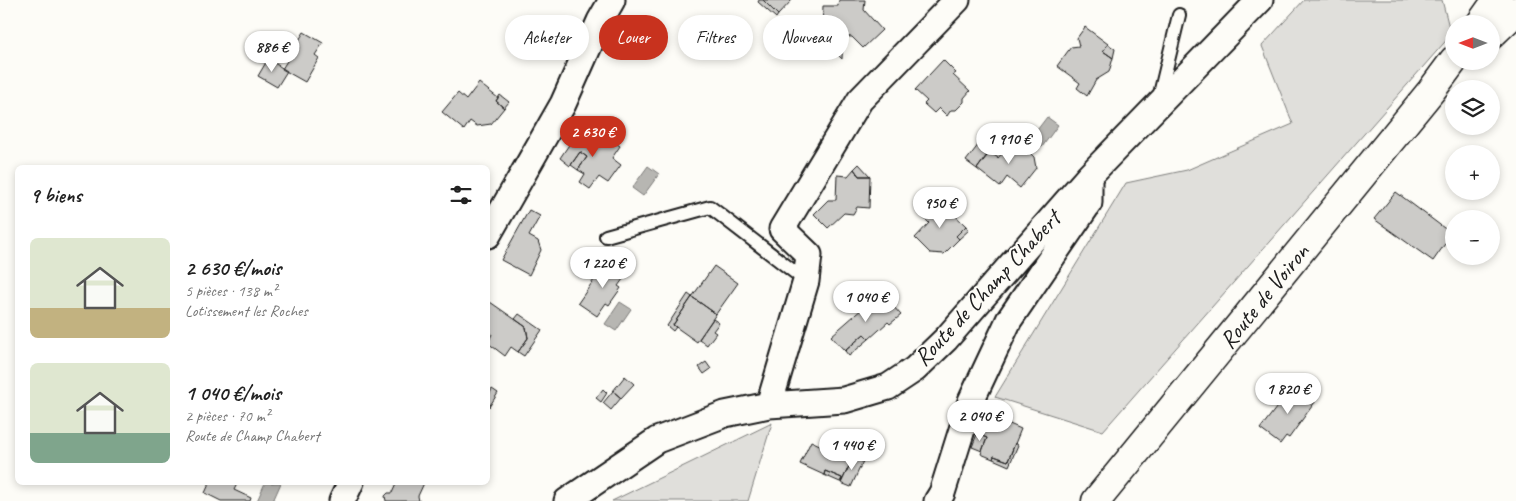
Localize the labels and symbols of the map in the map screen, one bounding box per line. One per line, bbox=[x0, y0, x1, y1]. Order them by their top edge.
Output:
north arrow bbox=[1445, 15, 1500, 70]
pin: 886 € bbox=[237, 30, 307, 73]
pin: 2 630 € bbox=[547, 116, 639, 158]
pin: 1 910 € bbox=[963, 122, 1055, 165]
pin: 950 € bbox=[905, 186, 975, 229]
street label: Route de Champ Chabert bbox=[907, 202, 1069, 372]
street label: Route de Voiron bbox=[1213, 236, 1316, 355]
pin: 1 220 € bbox=[557, 246, 649, 289]
pin: 1 040 € bbox=[820, 280, 912, 323]
pin: 1 820 € bbox=[1242, 372, 1334, 415]
pin: 2 040 € bbox=[934, 400, 1026, 442]
pin: 1 440 € bbox=[806, 428, 898, 471]

